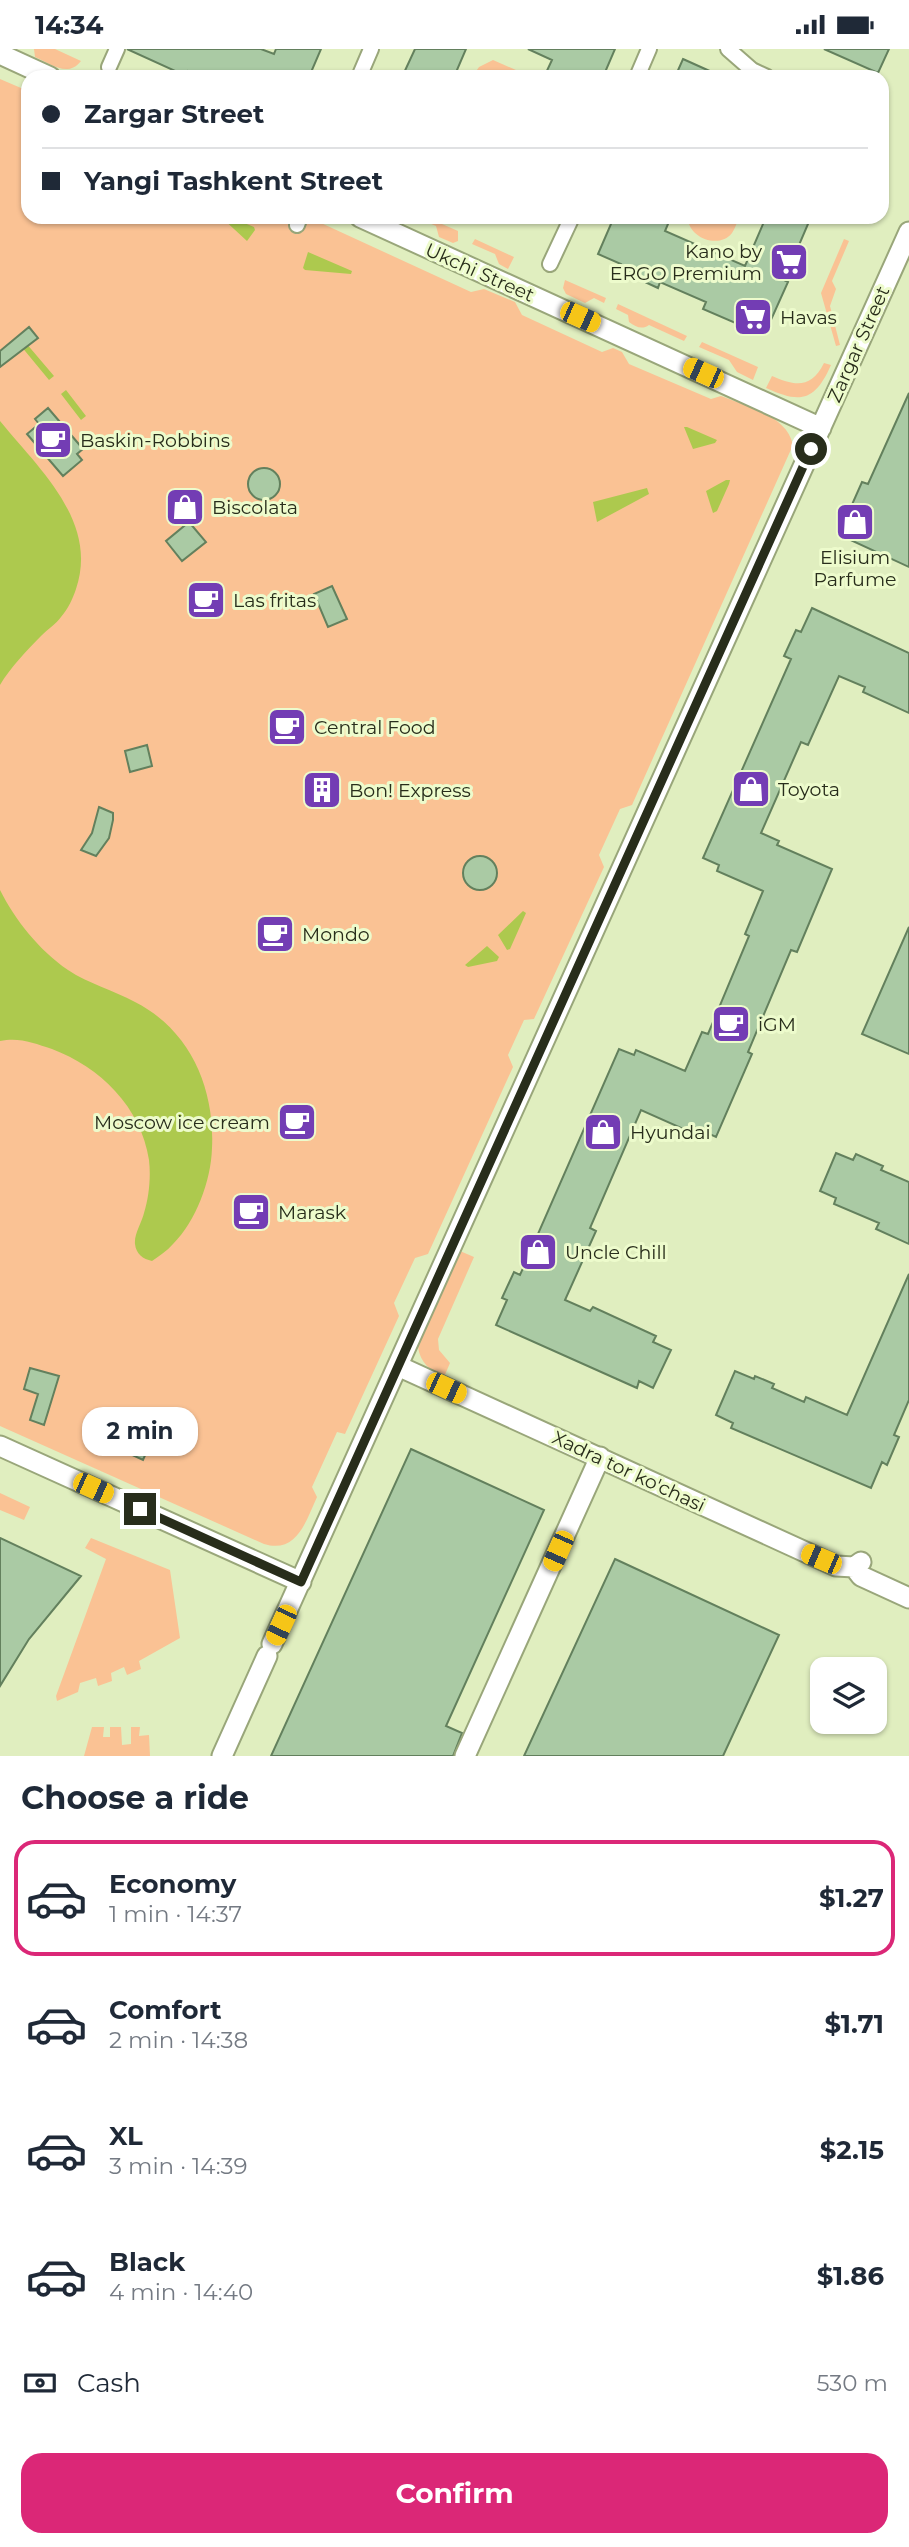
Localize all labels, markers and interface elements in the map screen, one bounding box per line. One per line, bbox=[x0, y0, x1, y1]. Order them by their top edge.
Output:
text: 14:34 bbox=[35, 9, 103, 41]
text: Zargar Street bbox=[84, 98, 264, 130]
text: Yangi Tashkent Street bbox=[84, 165, 383, 197]
street label: Ukchi Street bbox=[422, 238, 538, 307]
place label: Kano by ERGO Premium bbox=[610, 240, 763, 285]
supermarket icon: Kano by ERGO Premium bbox=[768, 241, 810, 283]
street label: Zargar Street bbox=[822, 282, 895, 406]
supermarket icon: Havas bbox=[732, 296, 774, 338]
car bbox=[557, 299, 604, 335]
place label: Havas bbox=[780, 306, 837, 329]
car bbox=[680, 355, 727, 391]
cafe icon: Baskin-Robbins bbox=[32, 419, 74, 461]
place label: Baskin-Robbins bbox=[80, 429, 230, 452]
route start bbox=[795, 433, 827, 465]
shop icon: Biscolata bbox=[164, 486, 206, 528]
place label: Biscolata bbox=[212, 496, 298, 519]
shop icon: Elisium Parfume bbox=[834, 501, 876, 543]
place label: Elisium Parfume bbox=[813, 546, 897, 591]
cafe icon: Las fritas bbox=[185, 579, 227, 621]
place label: Las fritas bbox=[233, 589, 316, 612]
cafe icon: Central Food bbox=[266, 706, 308, 748]
place label: Central Food bbox=[314, 716, 436, 739]
shop icon: Toyota bbox=[730, 768, 772, 810]
building icon: Bon! Express bbox=[301, 769, 343, 811]
place label: Toyota bbox=[778, 778, 840, 801]
place label: Bon! Express bbox=[349, 779, 471, 802]
cafe icon: Mondo bbox=[254, 913, 296, 955]
place label: Mondo bbox=[302, 923, 370, 946]
cafe icon: iGM bbox=[710, 1003, 752, 1045]
place label: iGM bbox=[758, 1013, 796, 1036]
cafe icon: Moscow ice cream bbox=[276, 1101, 318, 1143]
place label: Moscow ice cream bbox=[94, 1111, 270, 1134]
shop icon: Hyundai bbox=[582, 1111, 624, 1153]
place label: Hyundai bbox=[630, 1121, 711, 1144]
cafe icon: Marask bbox=[230, 1191, 272, 1233]
place label: Marask bbox=[278, 1201, 347, 1224]
shop icon: Uncle Chill bbox=[517, 1231, 559, 1273]
place label: Uncle Chill bbox=[565, 1241, 667, 1264]
car bbox=[423, 1370, 470, 1406]
callout: 2 min bbox=[82, 1407, 198, 1457]
text: 2 min bbox=[106, 1417, 174, 1445]
street label: Xadra tor ko'chasi bbox=[549, 1426, 709, 1517]
car bbox=[70, 1470, 117, 1506]
route end bbox=[124, 1493, 156, 1525]
car bbox=[540, 1528, 577, 1574]
car bbox=[798, 1541, 845, 1577]
car bbox=[263, 1602, 300, 1648]
map controls bbox=[810, 1657, 887, 1734]
button: layers bbox=[810, 1657, 887, 1734]
text: Choose a ride bbox=[21, 1778, 249, 1817]
icon: car bbox=[25, 1867, 88, 1930]
text: Economy bbox=[109, 1868, 236, 1900]
text: $1.27 bbox=[819, 1882, 884, 1914]
text: 1 min · 14:37 bbox=[109, 1900, 242, 1928]
icon: car bbox=[25, 1993, 88, 2056]
text: Comfort bbox=[109, 1994, 221, 2026]
text: $1.71 bbox=[825, 2008, 884, 2040]
text: 2 min · 14:38 bbox=[109, 2026, 248, 2054]
icon: car bbox=[25, 2119, 88, 2182]
text: XL bbox=[109, 2120, 143, 2152]
text: $2.15 bbox=[820, 2134, 884, 2166]
text: 3 min · 14:39 bbox=[109, 2152, 248, 2180]
icon: car bbox=[25, 2245, 88, 2308]
text: Black bbox=[109, 2246, 185, 2278]
text: $1.86 bbox=[817, 2260, 884, 2292]
text: 4 min · 14:40 bbox=[109, 2278, 253, 2306]
icon: cash bbox=[21, 2364, 59, 2402]
text: Cash bbox=[77, 2367, 141, 2399]
text: 530 m bbox=[816, 2369, 888, 2397]
button: Confirm bbox=[21, 2453, 888, 2533]

